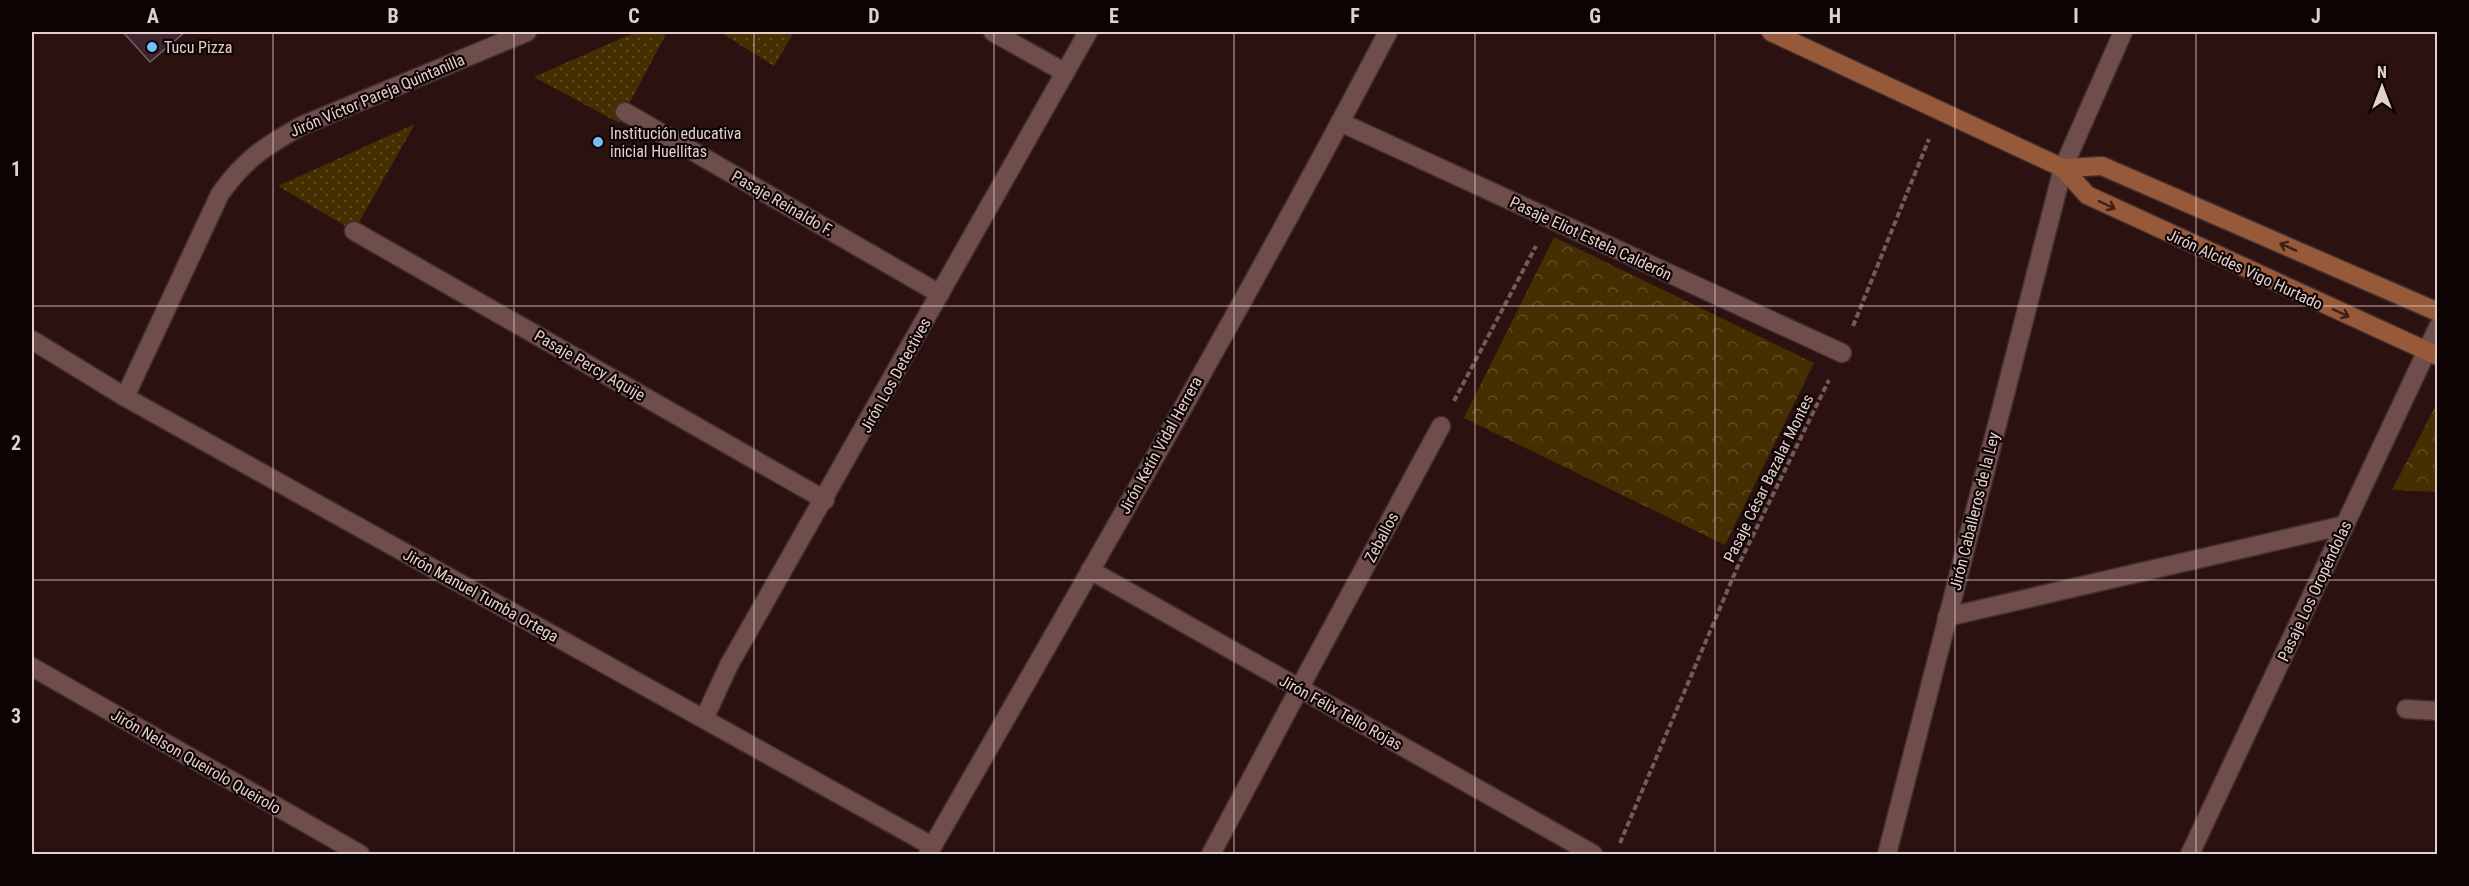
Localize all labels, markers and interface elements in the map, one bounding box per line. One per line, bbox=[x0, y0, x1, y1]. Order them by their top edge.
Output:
text: A bbox=[147, 4, 159, 28]
text: B bbox=[387, 4, 399, 28]
text: C bbox=[628, 4, 640, 28]
text: D bbox=[868, 4, 880, 28]
text: E bbox=[1109, 4, 1119, 28]
text: F bbox=[1350, 4, 1360, 28]
text: G bbox=[1589, 4, 1601, 28]
text: H bbox=[1829, 4, 1841, 28]
text: I bbox=[2073, 4, 2079, 28]
text: J bbox=[2311, 4, 2321, 28]
place label: Tucu Pizza bbox=[164, 38, 232, 57]
marker: Tucu Pizza bbox=[145, 40, 159, 54]
street label: Jirón Víctor Pareja Quintanilla bbox=[287, 50, 467, 141]
north arrow bbox=[2352, 57, 2412, 117]
text: N bbox=[2377, 63, 2387, 82]
place label: Institución educativa inicial Huellitas bbox=[610, 124, 741, 161]
marker: Institución educativa inicial Huellitas bbox=[591, 135, 605, 149]
text: 1 bbox=[11, 157, 21, 181]
street label: Pasaje Reinaldo F. bbox=[728, 167, 837, 240]
street label: Pasaje Eliot Estela Calderón bbox=[1507, 192, 1675, 284]
one-way arrow bbox=[2097, 199, 2115, 211]
street label: Jirón Alcides Vigo Hurtado bbox=[2164, 225, 2326, 314]
one-way arrow bbox=[2279, 241, 2297, 252]
one-way arrow bbox=[2331, 307, 2349, 319]
street label: Jirón Los Detectives bbox=[856, 314, 935, 436]
street label: Pasaje Percy Aquije bbox=[531, 326, 648, 405]
street label: Jirón Ketín Vidal Herrera bbox=[1115, 373, 1206, 517]
street label: Pasaje César Bazalar Montes bbox=[1719, 391, 1817, 565]
street label: Jirón Caballeros de la Ley bbox=[1946, 430, 2003, 592]
text: 2 bbox=[11, 431, 21, 455]
street label: Zeballos bbox=[1360, 509, 1402, 566]
street label: Pasaje Los Oropéndolas bbox=[2274, 518, 2355, 665]
street label: Jirón Manuel Tumba Ortega bbox=[400, 545, 562, 646]
street label: Jirón Félix Tello Rojas bbox=[1276, 671, 1406, 754]
text: 3 bbox=[11, 704, 21, 728]
street label: Jirón Nelson Queirolo Queirolo bbox=[107, 705, 284, 818]

